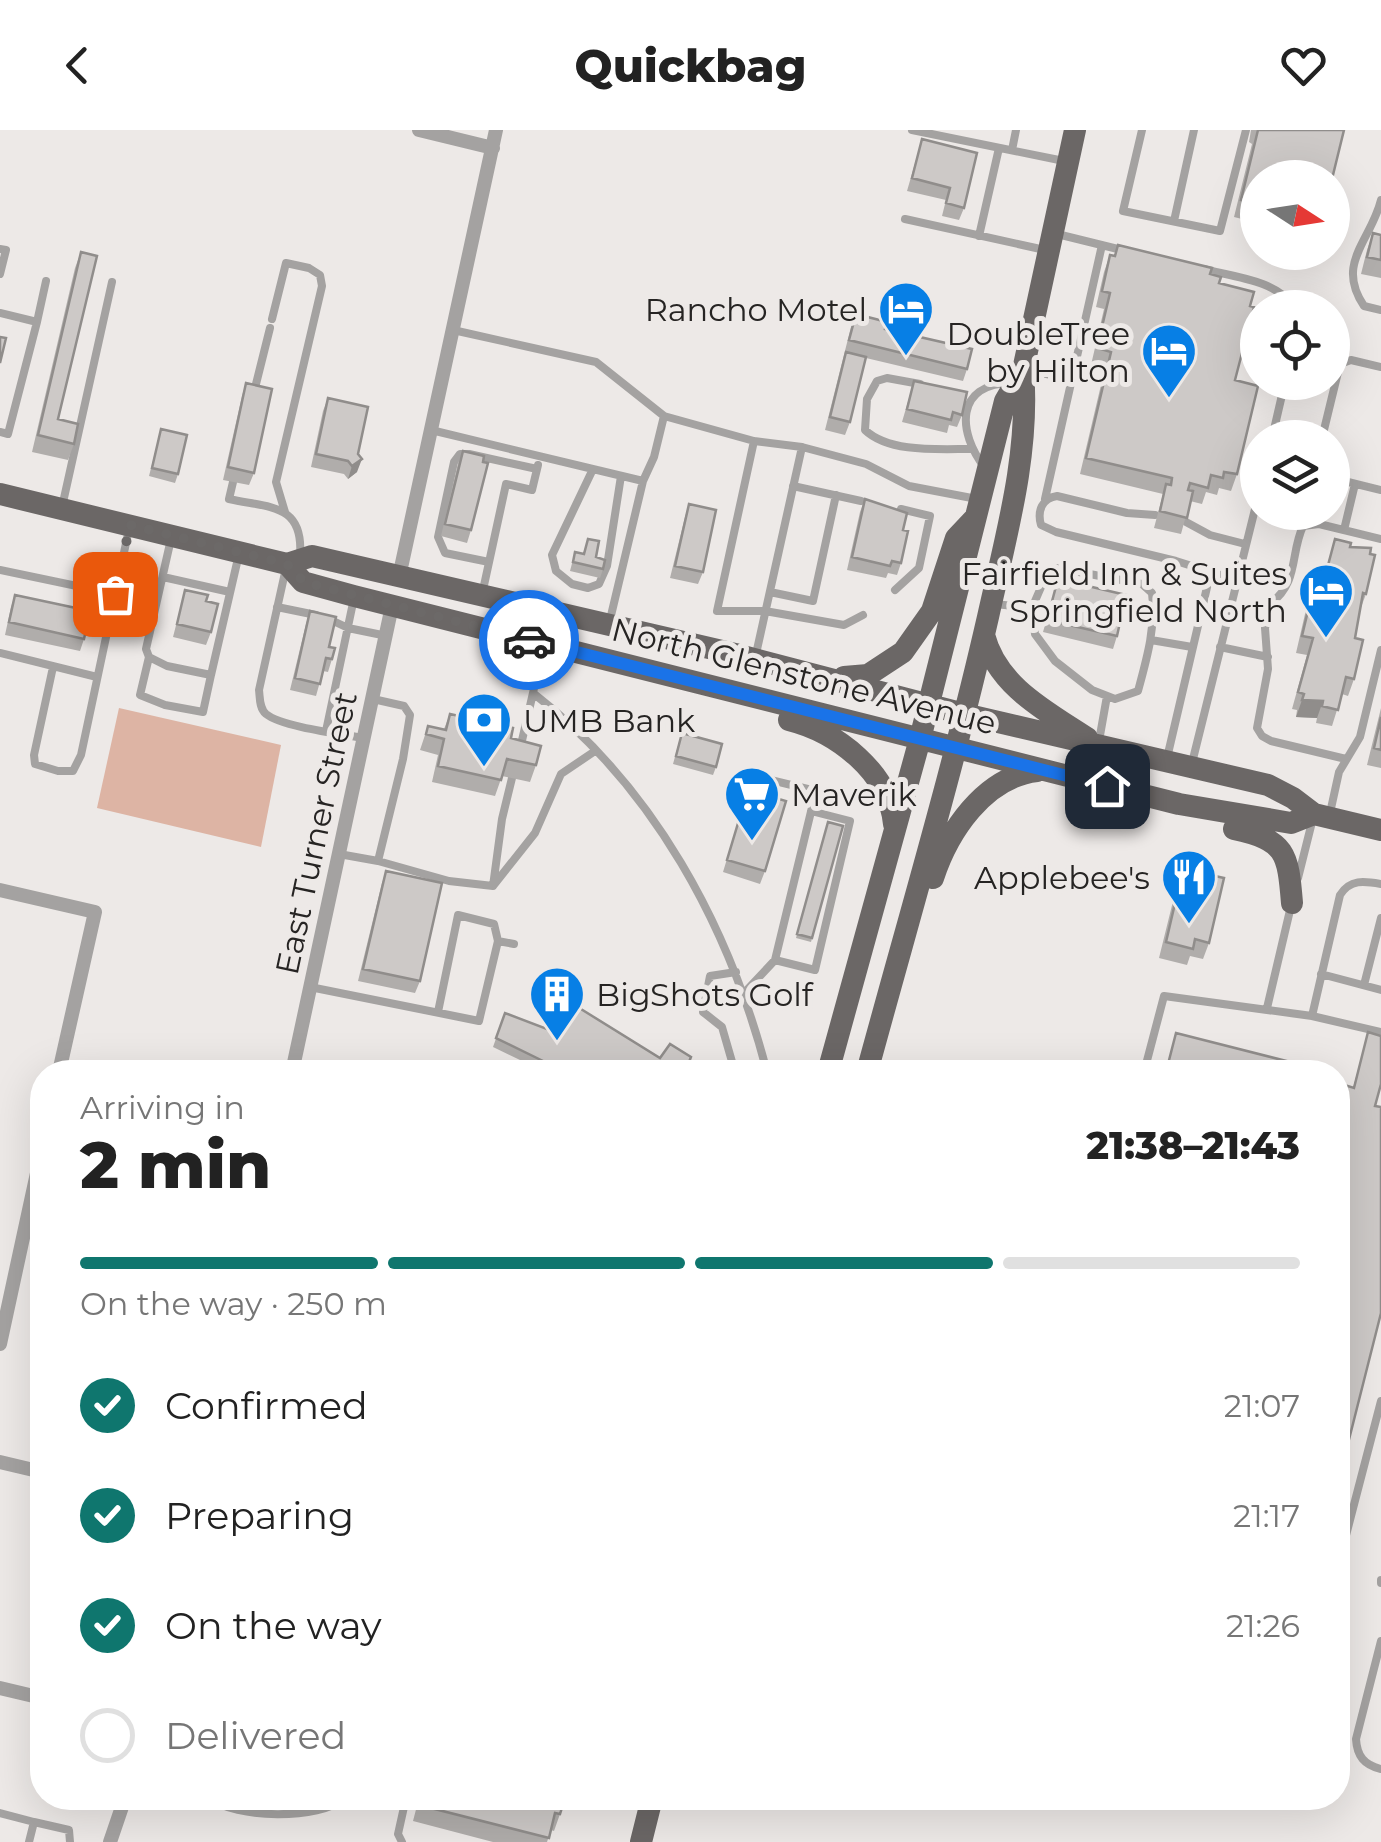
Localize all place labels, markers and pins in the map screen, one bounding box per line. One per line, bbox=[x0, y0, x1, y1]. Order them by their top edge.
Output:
hotel icon: Rancho Motel bbox=[876, 279, 936, 358]
place label: Rancho Motel bbox=[645, 290, 867, 329]
place label: DoubleTree by Hilton bbox=[946, 314, 1130, 390]
hotel icon: DoubleTree by Hilton bbox=[1139, 321, 1199, 400]
pin bbox=[73, 552, 158, 637]
place label: Fairfield Inn & Suites Springfield North bbox=[961, 554, 1287, 630]
hotel icon: Fairfield Inn & Suites Springfield North bbox=[1296, 561, 1356, 640]
bank icon: UMB Bank bbox=[454, 690, 514, 769]
place label: UMB Bank bbox=[523, 701, 695, 740]
pin bbox=[1065, 744, 1150, 829]
supermarket icon: Maverik bbox=[722, 764, 782, 843]
place label: Maverik bbox=[791, 775, 917, 814]
restaurant icon: Applebee's bbox=[1159, 847, 1219, 926]
place label: Applebee's bbox=[974, 858, 1150, 897]
building icon: BigShots Golf bbox=[527, 964, 587, 1043]
place label: BigShots Golf bbox=[596, 975, 814, 1014]

